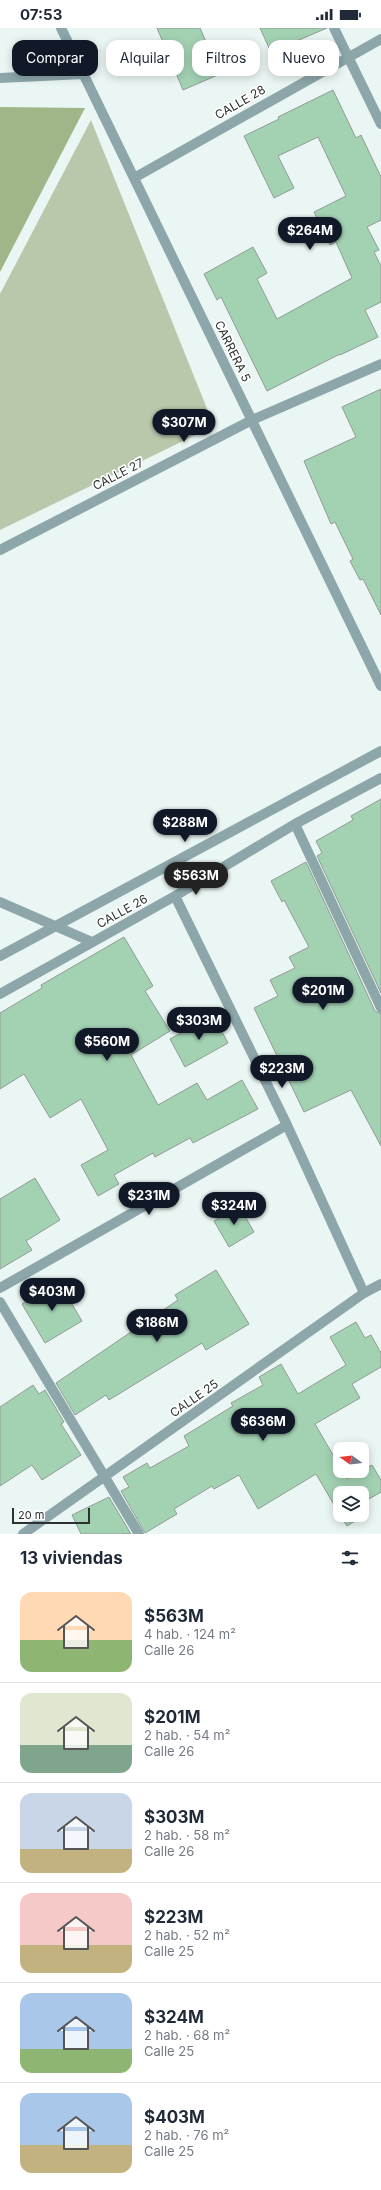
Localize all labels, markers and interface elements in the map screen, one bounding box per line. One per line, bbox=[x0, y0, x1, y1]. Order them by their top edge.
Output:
text: 07:53 bbox=[20, 5, 62, 24]
chip: Comprar bbox=[12, 40, 98, 76]
chip: Alquilar bbox=[106, 40, 184, 76]
chip: Filtros bbox=[192, 40, 260, 76]
chip: Nuevo bbox=[268, 40, 339, 76]
street label: CALLE 28 bbox=[212, 82, 268, 122]
pin: $264M bbox=[282, 217, 338, 251]
text: $264M bbox=[287, 222, 333, 238]
street label: CARRERA 5 bbox=[212, 318, 254, 384]
pin: $307M bbox=[156, 409, 212, 443]
text: $307M bbox=[161, 414, 207, 430]
street label: CALLE 27 bbox=[90, 455, 146, 493]
pin: $288M bbox=[157, 809, 213, 843]
text: $288M bbox=[162, 814, 208, 830]
pin: $563M bbox=[168, 862, 224, 896]
text: $563M bbox=[173, 867, 219, 883]
street label: CALLE 26 bbox=[94, 891, 150, 931]
pin: $201M bbox=[295, 977, 351, 1011]
text: $201M bbox=[301, 982, 345, 998]
pin: $303M bbox=[171, 1007, 227, 1041]
text: $303M bbox=[176, 1012, 222, 1028]
pin: $560M bbox=[79, 1028, 135, 1062]
text: $560M bbox=[84, 1033, 130, 1049]
pin: $223M bbox=[254, 1055, 310, 1089]
text: $223M bbox=[259, 1060, 305, 1076]
pin: $231M bbox=[121, 1182, 177, 1216]
text: $231M bbox=[128, 1187, 170, 1203]
pin: $324M bbox=[206, 1192, 262, 1226]
text: $324M bbox=[211, 1197, 257, 1213]
pin: $403M bbox=[24, 1278, 80, 1312]
text: $403M bbox=[29, 1283, 75, 1299]
pin: $186M bbox=[129, 1309, 185, 1343]
text: $186M bbox=[135, 1314, 179, 1330]
street label: CALLE 25 bbox=[167, 1376, 221, 1420]
pin: $636M bbox=[235, 1408, 291, 1442]
text: $636M bbox=[240, 1413, 286, 1429]
north arrow bbox=[333, 1442, 369, 1478]
map controls bbox=[333, 1442, 369, 1522]
button: layers bbox=[333, 1486, 369, 1522]
scale bar bbox=[12, 1506, 90, 1525]
text: 20 m bbox=[18, 1508, 44, 1522]
icon: filters bbox=[339, 1547, 361, 1569]
text: 13 viviendas bbox=[20, 1548, 123, 1568]
text: $563M bbox=[144, 1606, 204, 1626]
icon: home bbox=[52, 1608, 100, 1656]
text: 4 hab. · 124 m² bbox=[144, 1626, 236, 1642]
text: Calle 26 bbox=[144, 1642, 194, 1658]
text: $201M bbox=[144, 1707, 200, 1727]
icon: home bbox=[52, 1709, 100, 1757]
text: 2 hab. · 54 m² bbox=[144, 1727, 230, 1743]
text: Calle 26 bbox=[144, 1743, 194, 1759]
text: $303M bbox=[144, 1807, 204, 1827]
icon: home bbox=[52, 1809, 100, 1857]
text: 2 hab. · 58 m² bbox=[144, 1827, 230, 1843]
text: Calle 26 bbox=[144, 1843, 194, 1859]
text: $223M bbox=[144, 1907, 203, 1927]
icon: home bbox=[52, 1909, 100, 1957]
text: 2 hab. · 52 m² bbox=[144, 1927, 230, 1943]
text: Calle 25 bbox=[144, 1943, 194, 1959]
text: $324M bbox=[144, 2007, 204, 2027]
icon: home bbox=[52, 2009, 100, 2057]
text: 2 hab. · 68 m² bbox=[144, 2027, 230, 2043]
text: Calle 25 bbox=[144, 2043, 194, 2059]
text: $403M bbox=[144, 2107, 205, 2127]
icon: home bbox=[52, 2109, 100, 2157]
text: 2 hab. · 76 m² bbox=[144, 2127, 229, 2143]
text: Calle 25 bbox=[144, 2143, 194, 2159]

